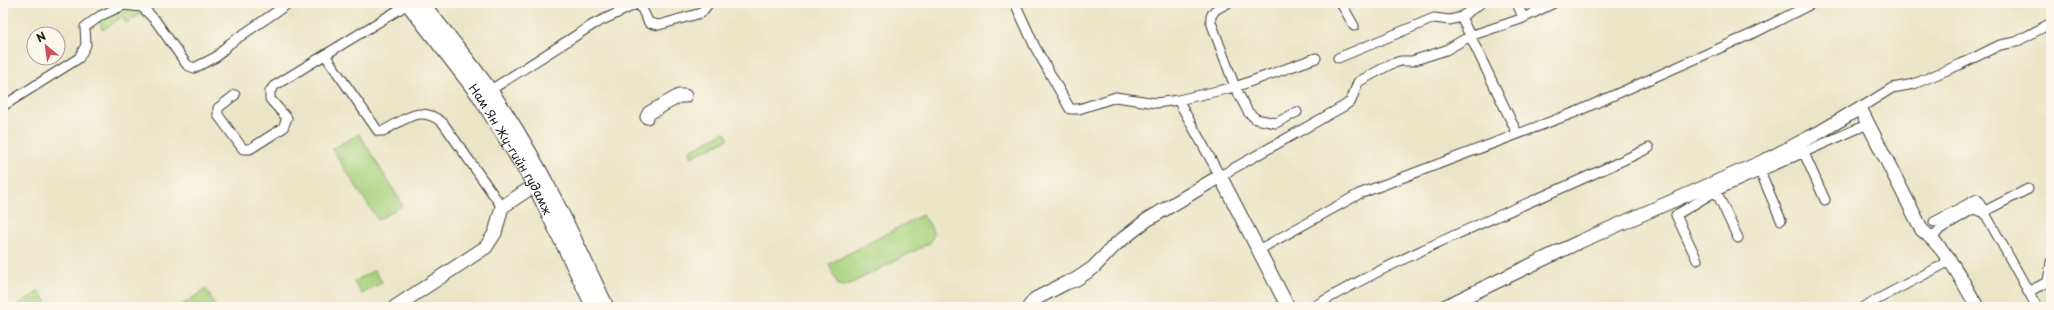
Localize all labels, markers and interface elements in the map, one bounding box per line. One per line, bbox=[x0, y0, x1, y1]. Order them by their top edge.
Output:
north arrow bbox=[26, 26, 66, 66]
text: N bbox=[33, 27, 49, 46]
street label: Нам Ян Жү-гийн гудамж bbox=[465, 80, 557, 218]

